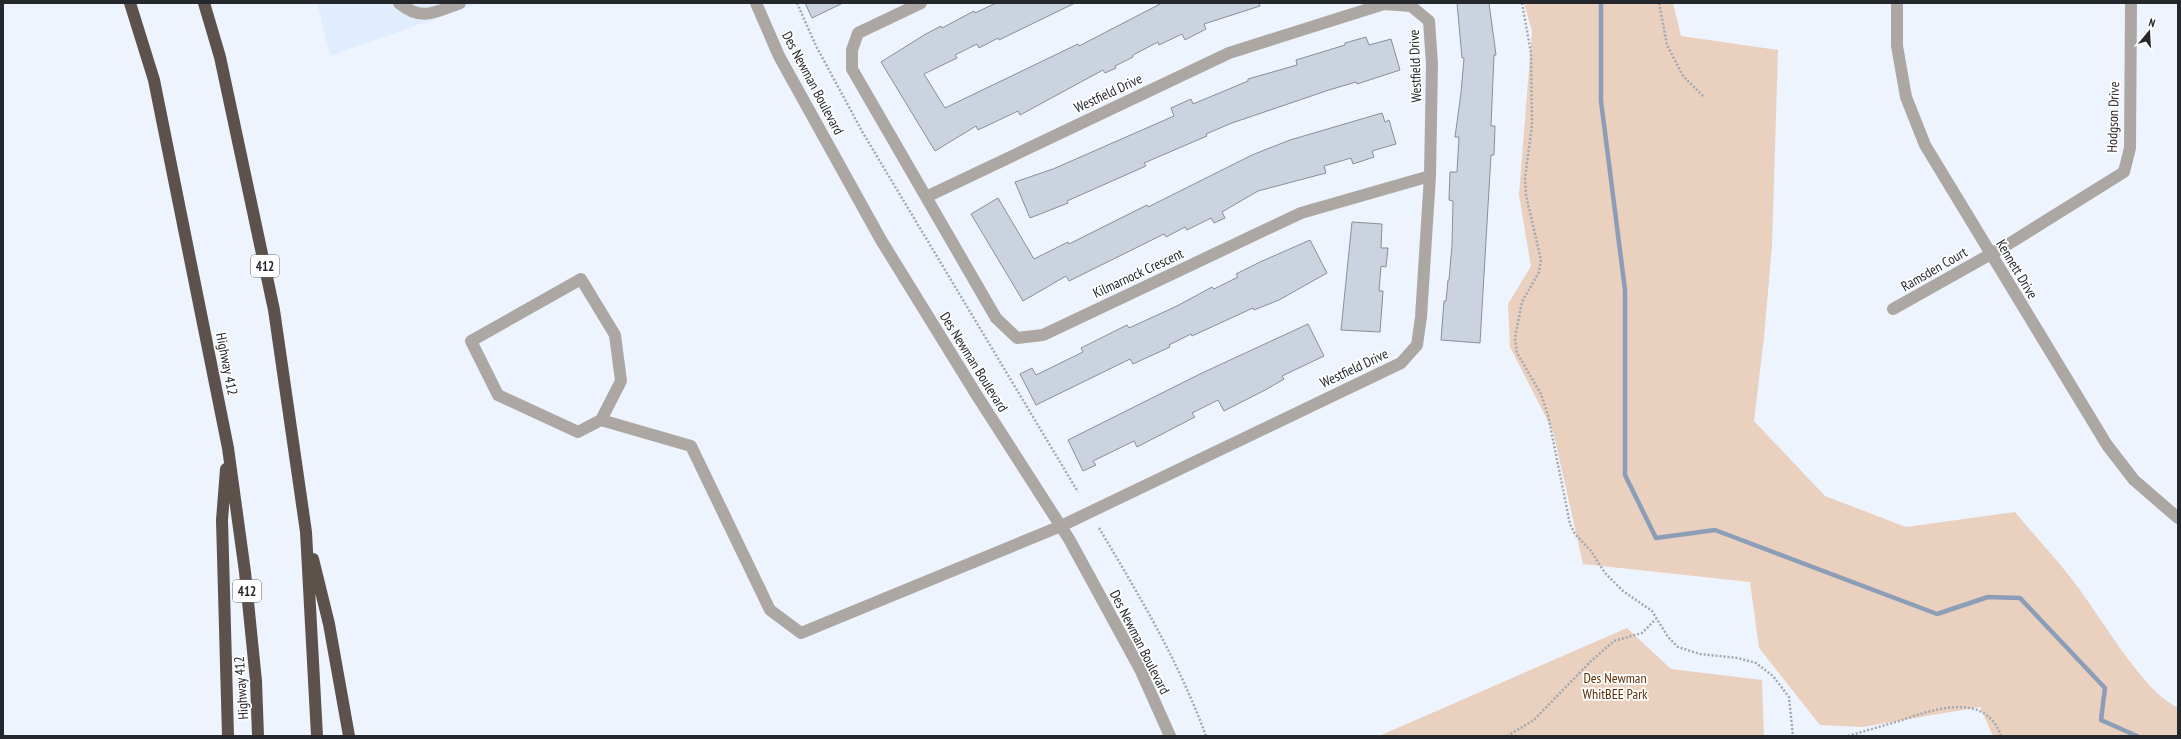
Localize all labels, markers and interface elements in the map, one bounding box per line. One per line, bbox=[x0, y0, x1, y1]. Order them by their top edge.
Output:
north arrow bbox=[2129, 12, 2169, 52]
text: N bbox=[2147, 15, 2157, 30]
street label: Des Newman Boulevard bbox=[778, 28, 848, 138]
street label: Westfield Drive bbox=[1405, 29, 1425, 103]
street label: Westfield Drive bbox=[1071, 69, 1145, 117]
street label: Hodgson Drive bbox=[2103, 81, 2123, 153]
street label: Kennett Drive bbox=[1992, 236, 2042, 302]
street label: Ramsden Court bbox=[1898, 243, 1970, 295]
street label: Kilmarnock Crescent bbox=[1090, 244, 1186, 302]
road number: 412 bbox=[251, 255, 279, 277]
street label: Des Newman Boulevard bbox=[936, 309, 1012, 415]
street label: Highway 412 bbox=[212, 331, 242, 397]
street label: Westfield Drive bbox=[1317, 344, 1391, 392]
road number: 412 bbox=[233, 580, 261, 602]
street label: Des Newman Boulevard bbox=[1106, 587, 1174, 697]
street label: Highway 412 bbox=[230, 656, 252, 720]
park label: Des Newman WhitBEE Park bbox=[1583, 669, 1648, 703]

